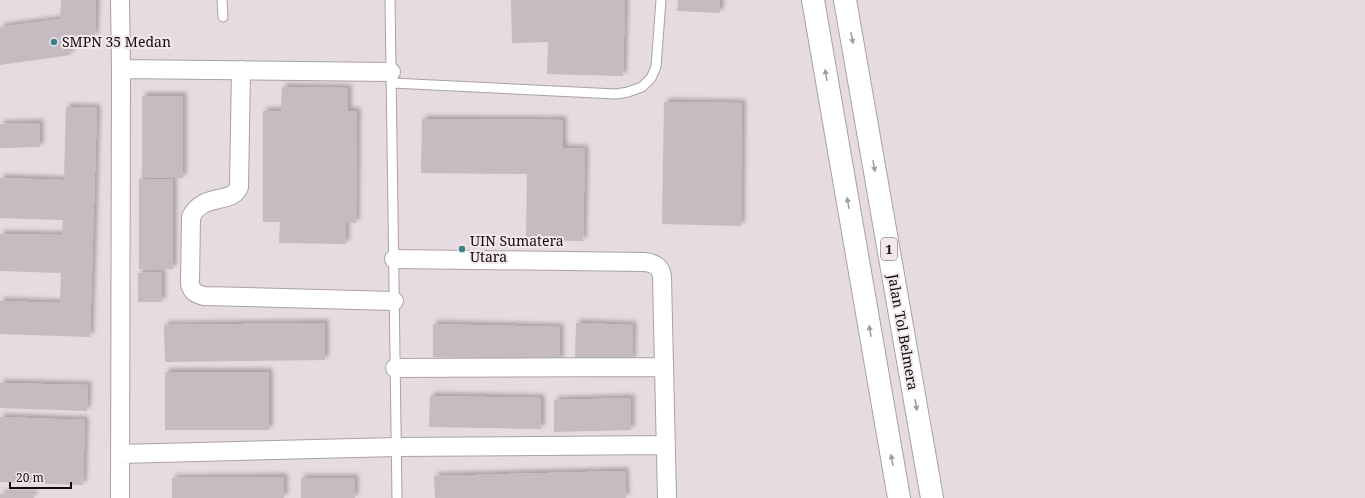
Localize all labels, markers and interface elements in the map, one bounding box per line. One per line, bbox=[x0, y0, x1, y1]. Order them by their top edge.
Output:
place label: SMPN 35 Medan bbox=[62, 32, 171, 51]
one-way arrow bbox=[849, 32, 855, 45]
marker: SMPN 35 Medan bbox=[49, 37, 59, 47]
one-way arrow bbox=[823, 69, 829, 81]
one-way arrow bbox=[872, 160, 878, 173]
one-way arrow bbox=[845, 197, 851, 209]
place label: UIN Sumatera Utara bbox=[470, 231, 564, 266]
road number: 1 bbox=[881, 238, 897, 260]
marker: UIN Sumatera Utara bbox=[457, 244, 467, 254]
street label: Jalan Tol Belmera bbox=[884, 271, 923, 392]
one-way arrow bbox=[867, 325, 873, 338]
one-way arrow bbox=[913, 399, 919, 411]
one-way arrow bbox=[889, 453, 895, 466]
scale bar bbox=[10, 464, 71, 490]
text: 20 m bbox=[16, 469, 44, 486]

